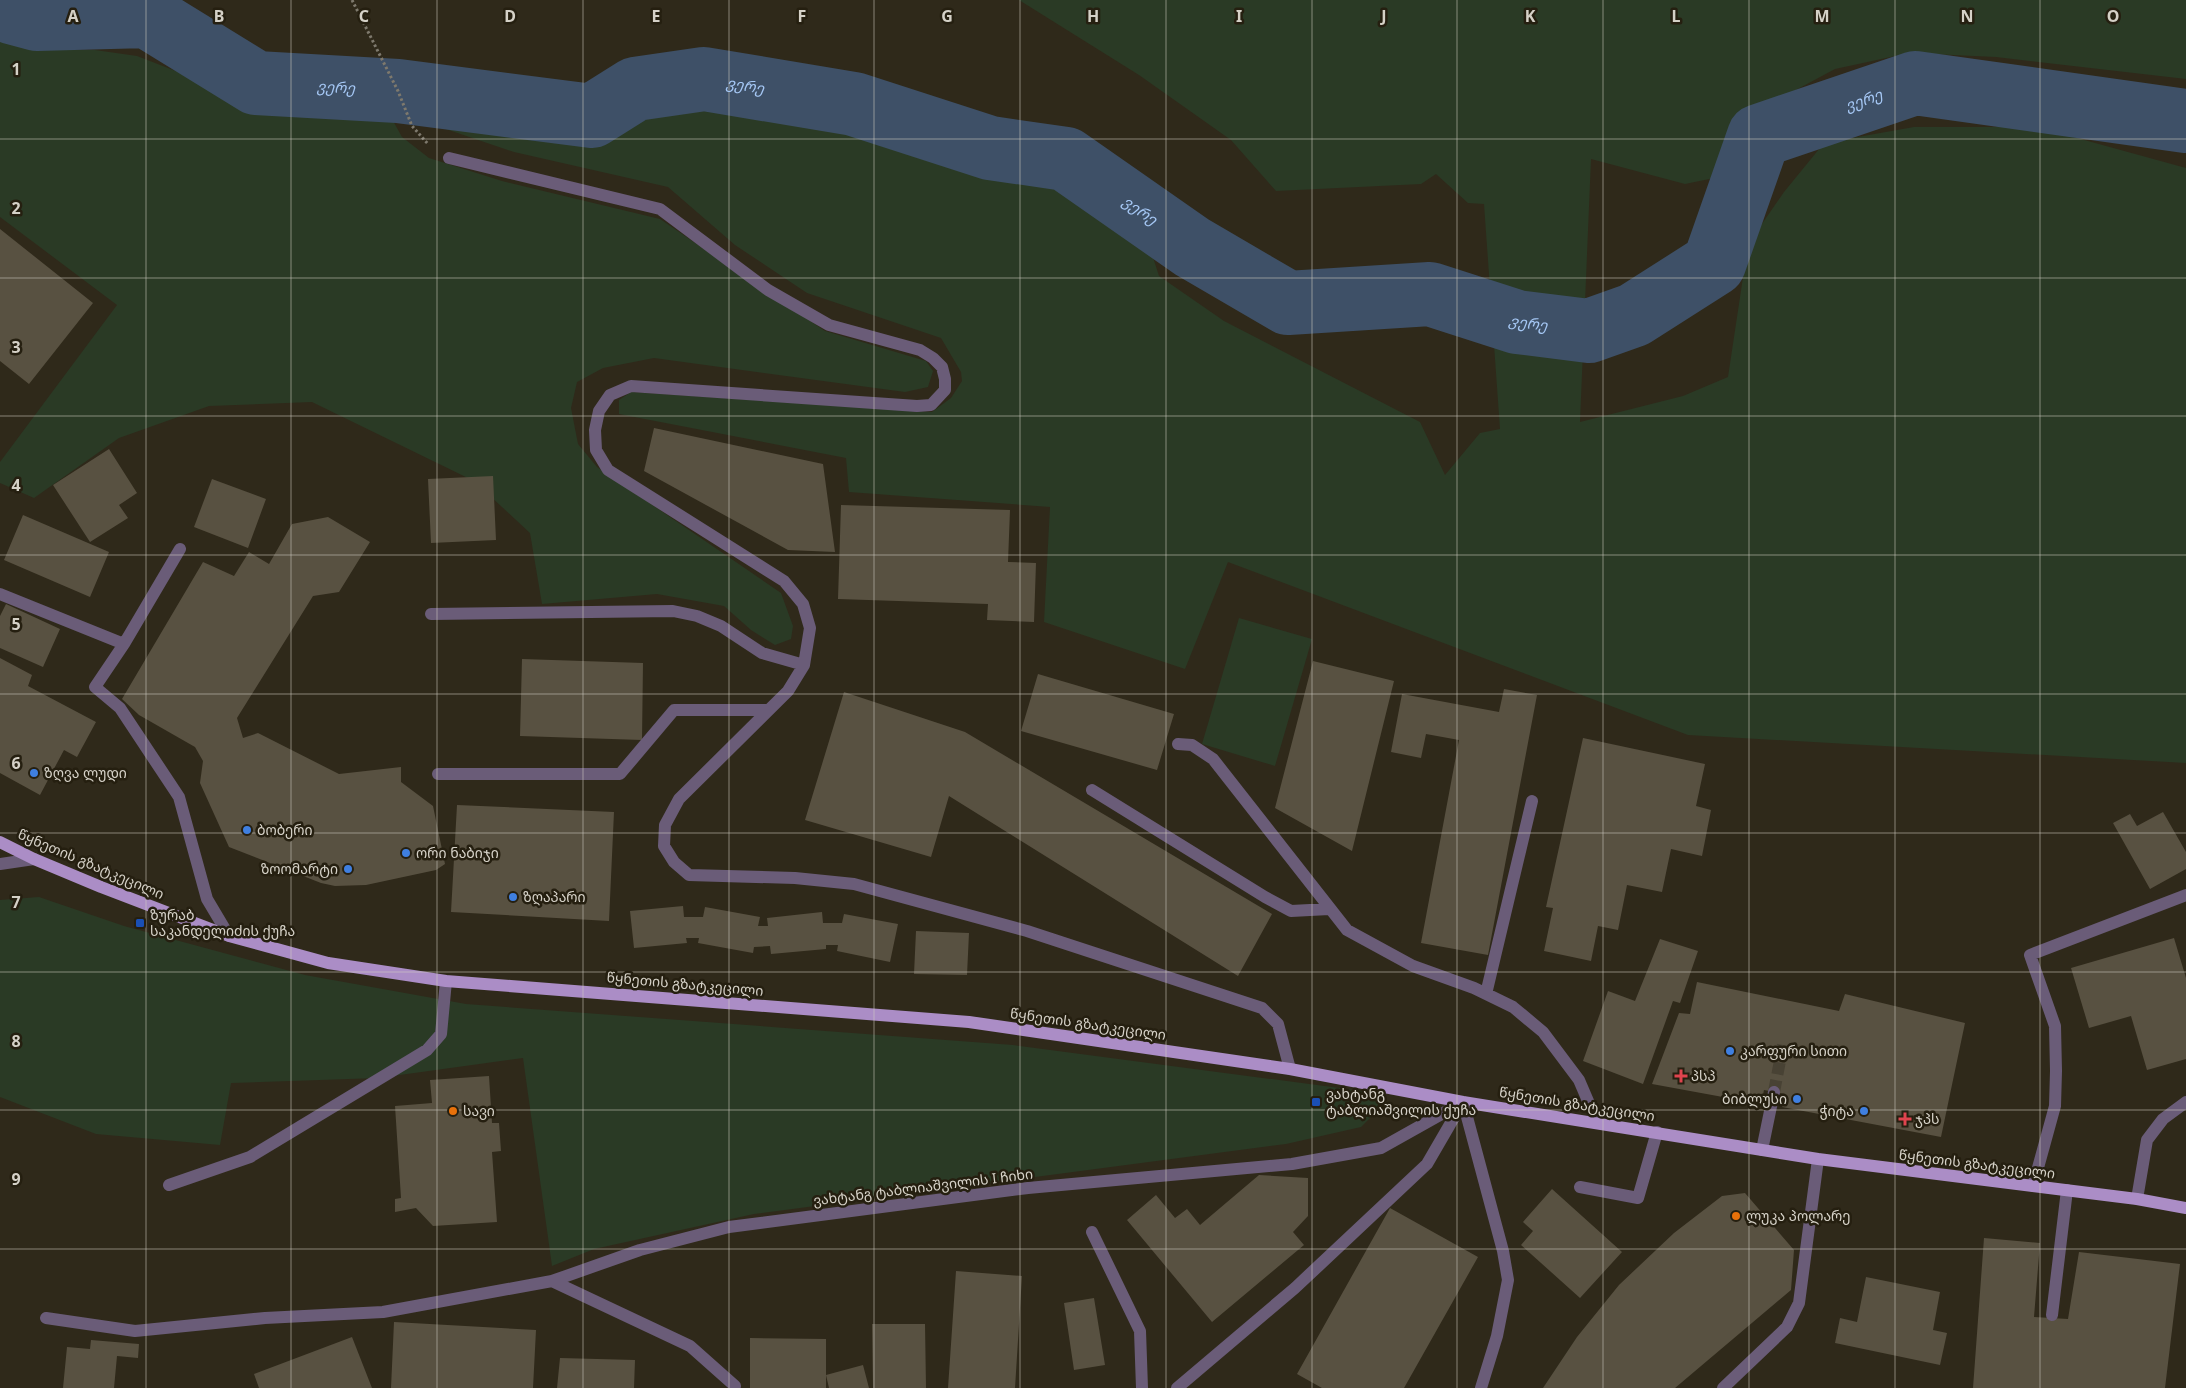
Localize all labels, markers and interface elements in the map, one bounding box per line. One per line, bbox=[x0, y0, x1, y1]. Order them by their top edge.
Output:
text: A bbox=[67, 5, 79, 27]
text: B bbox=[214, 5, 224, 27]
text: C bbox=[359, 5, 369, 27]
text: D bbox=[504, 5, 516, 27]
text: E bbox=[652, 5, 661, 27]
text: F bbox=[798, 5, 806, 27]
text: G bbox=[941, 5, 953, 27]
text: H bbox=[1087, 5, 1099, 27]
text: I bbox=[1236, 5, 1242, 27]
text: J bbox=[1379, 5, 1387, 27]
text: K bbox=[1525, 5, 1536, 27]
text: L bbox=[1672, 5, 1681, 27]
text: M bbox=[1814, 5, 1830, 27]
text: N bbox=[1960, 5, 1974, 27]
text: O bbox=[2107, 5, 2119, 27]
text: 1 bbox=[11, 58, 21, 80]
water label: ვერე bbox=[725, 72, 767, 98]
water label: ვერე bbox=[316, 75, 357, 98]
water label: ვერე bbox=[1842, 83, 1886, 115]
water label: ვერე bbox=[1119, 191, 1163, 230]
text: 2 bbox=[11, 197, 21, 219]
water label: ვერე bbox=[1507, 309, 1550, 335]
text: 3 bbox=[11, 336, 21, 358]
text: 4 bbox=[11, 474, 21, 496]
text: 5 bbox=[11, 613, 21, 635]
text: 6 bbox=[11, 752, 21, 774]
place label: ზღვა ლუდი bbox=[44, 763, 127, 782]
marker: ზღვა ლუდი bbox=[28, 767, 40, 779]
place label: ბობერი bbox=[257, 820, 313, 839]
street label: წყნეთის გზატკეცილი bbox=[15, 824, 167, 903]
marker: ბობერი bbox=[241, 824, 253, 836]
place label: ორი ნაბიჯი bbox=[416, 843, 499, 862]
marker: ორი ნაბიჯი bbox=[400, 847, 412, 859]
place label: ზოომარტი bbox=[261, 859, 338, 878]
marker: ზოომარტი bbox=[342, 863, 354, 875]
place label: ზღაპარი bbox=[523, 887, 586, 906]
text: 7 bbox=[11, 891, 21, 913]
marker: ზღაპარი bbox=[507, 891, 519, 903]
place label: ზურაბ საკანდელიძის ქუჩა bbox=[150, 905, 295, 940]
marker: ზურაბ საკანდელიძის ქუჩა bbox=[134, 917, 146, 929]
street label: წყნეთის გზატკეცილი bbox=[606, 967, 764, 1000]
street label: წყნეთის გზატკეცილი bbox=[1009, 1003, 1167, 1044]
text: 8 bbox=[11, 1030, 21, 1052]
place label: კარფური სითი bbox=[1740, 1041, 1847, 1060]
marker: კარფური სითი bbox=[1724, 1045, 1736, 1057]
place label: პსპ bbox=[1691, 1066, 1716, 1085]
marker: პსპ bbox=[1675, 1070, 1687, 1082]
street label: წყნეთის გზატკეცილი bbox=[1498, 1082, 1656, 1125]
place label: ვახტანგ ტაბლიაშვილის ქუჩა bbox=[1326, 1084, 1476, 1119]
place label: ბიბლუსი bbox=[1722, 1089, 1787, 1108]
marker: ბიბლუსი bbox=[1791, 1093, 1803, 1105]
marker: ვახტანგ ტაბლიაშვილის ქუჩა bbox=[1310, 1096, 1322, 1108]
place label: სავი bbox=[463, 1101, 495, 1120]
place label: ჭიტა bbox=[1820, 1101, 1854, 1120]
marker: სავი bbox=[447, 1105, 459, 1117]
marker: ჭიტა bbox=[1858, 1105, 1870, 1117]
place label: ჯპს bbox=[1915, 1109, 1939, 1128]
marker: ჯპს bbox=[1899, 1113, 1911, 1125]
street label: წყნეთის გზატკეცილი bbox=[1898, 1144, 2056, 1183]
street label: ვახტანგ ტაბლიაშვილის I ჩიხი bbox=[812, 1164, 1034, 1209]
text: 9 bbox=[11, 1168, 21, 1190]
place label: ლუკა პოლარე bbox=[1746, 1206, 1850, 1225]
marker: ლუკა პოლარე bbox=[1730, 1210, 1742, 1222]

